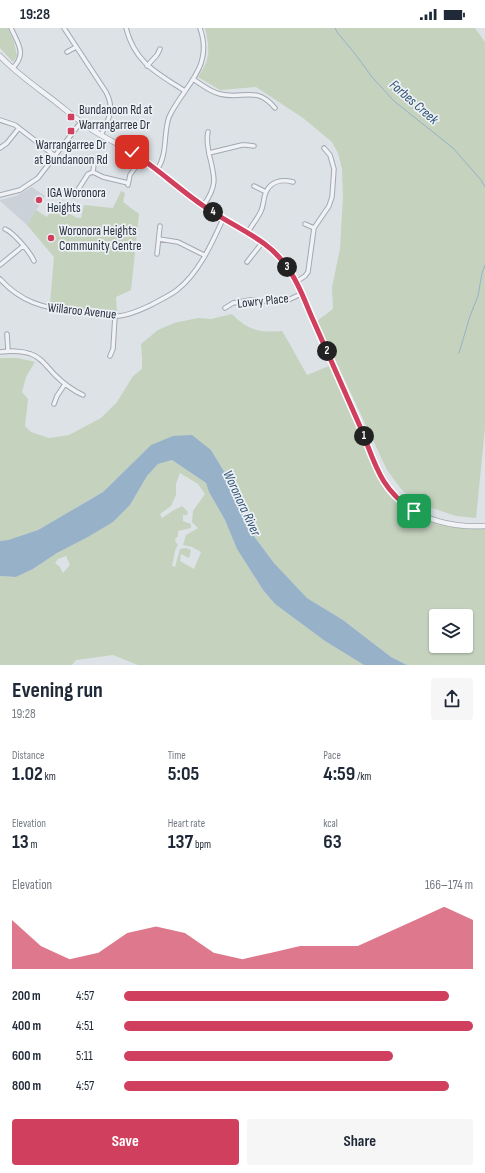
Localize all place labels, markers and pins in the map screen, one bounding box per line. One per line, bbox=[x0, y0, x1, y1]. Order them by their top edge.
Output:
place label: Bundanoon Rd at Warrangarree Dr bbox=[79, 102, 153, 133]
marker: Bundanoon Rd at Warrangarree Dr bbox=[66, 112, 76, 122]
marker: Warrangarree Dr at Bundanoon Rd bbox=[66, 126, 76, 136]
pin bbox=[115, 135, 149, 169]
place label: Warrangarree Dr at Bundanoon Rd bbox=[34, 137, 108, 168]
place label: IGA Woronora Heights bbox=[47, 185, 106, 216]
marker: IGA Woronora Heights bbox=[34, 195, 44, 205]
pin: 4 bbox=[203, 202, 223, 222]
place label: Woronora Heights Community Centre bbox=[59, 223, 142, 254]
marker: Woronora Heights Community Centre bbox=[46, 233, 56, 243]
pin: 3 bbox=[277, 257, 297, 277]
pin: 2 bbox=[317, 341, 337, 361]
pin: 1 bbox=[354, 426, 374, 446]
pin bbox=[397, 494, 431, 528]

